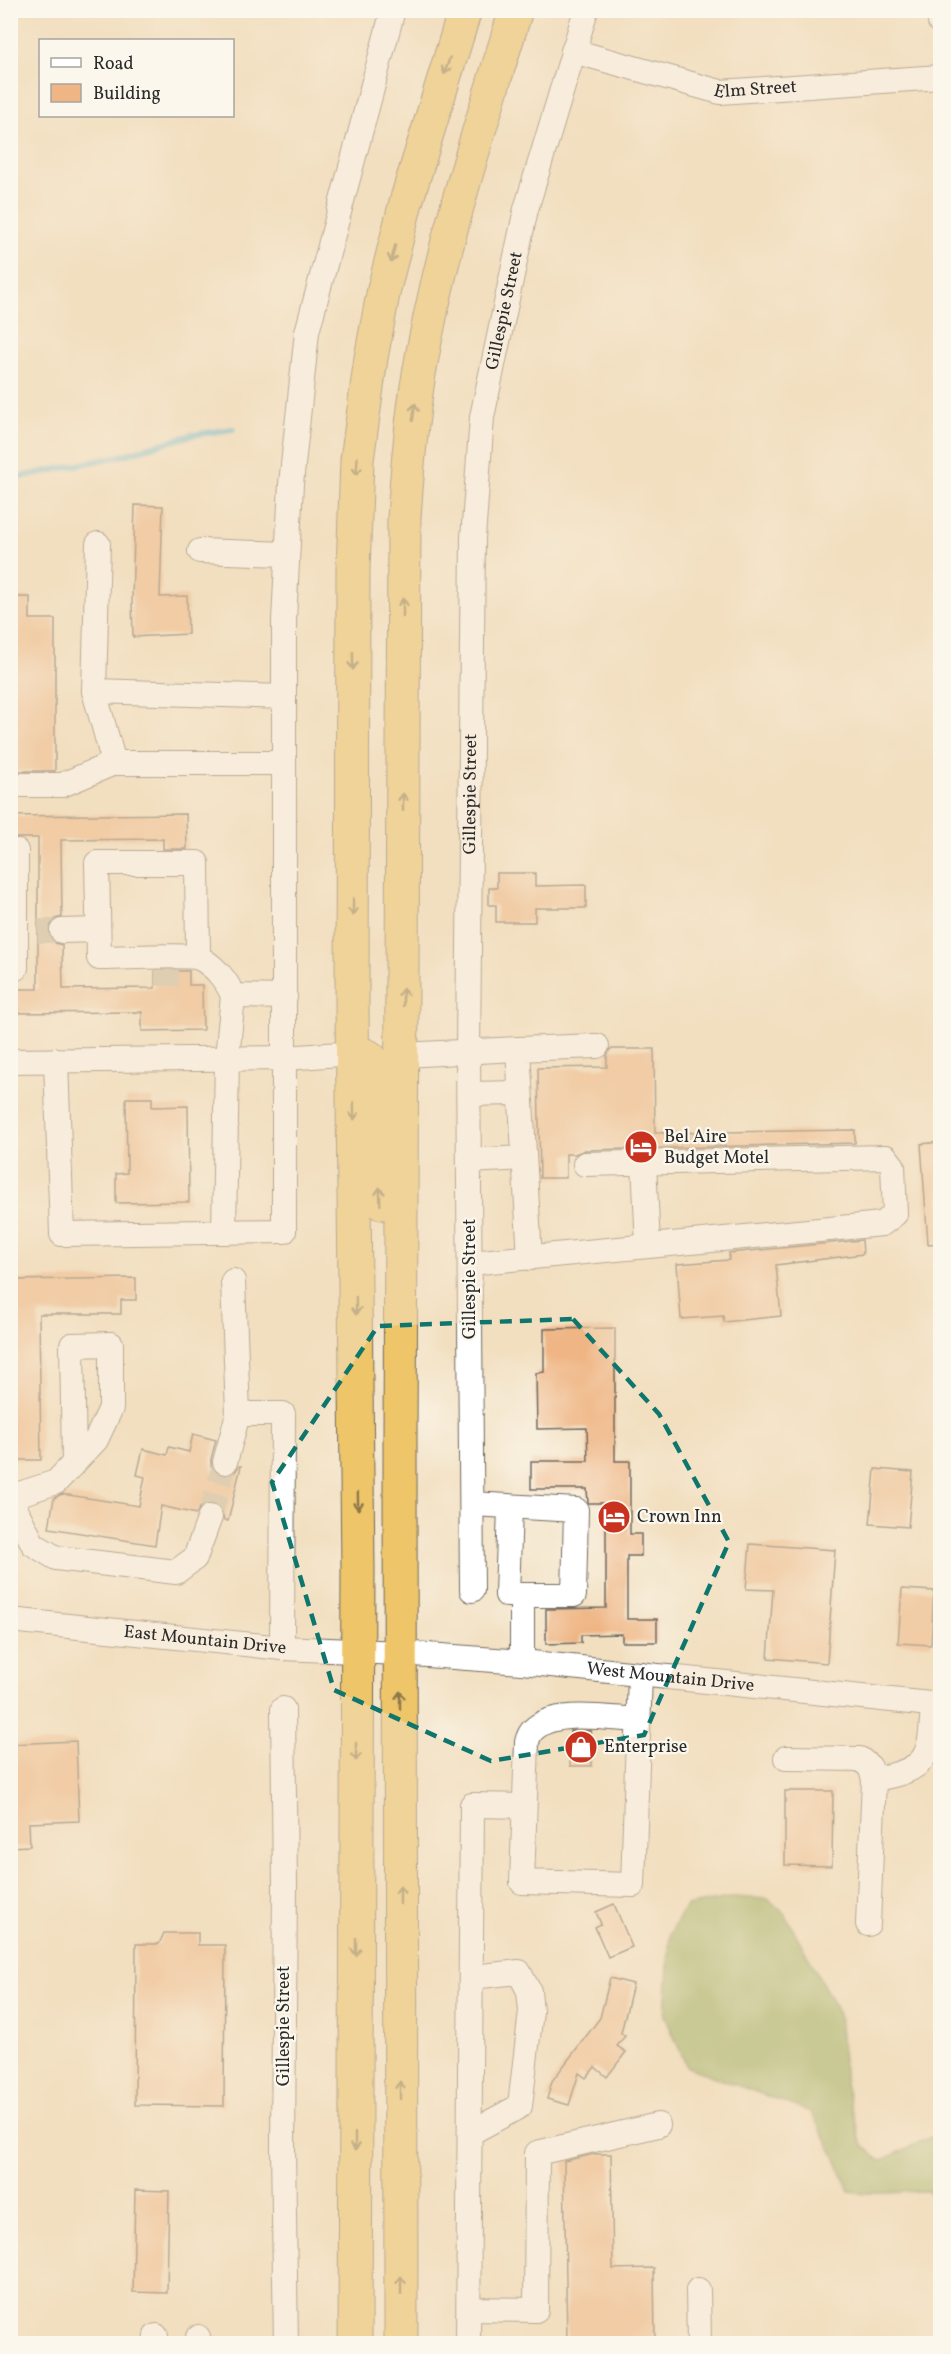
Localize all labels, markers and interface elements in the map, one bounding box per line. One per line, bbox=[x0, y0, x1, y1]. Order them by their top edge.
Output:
legend bbox=[39, 39, 234, 117]
text: Road bbox=[93, 52, 134, 77]
one-way arrow bbox=[441, 56, 452, 75]
street label: Elm Street bbox=[711, 74, 798, 105]
text: Building bbox=[93, 82, 161, 107]
one-way arrow bbox=[387, 244, 399, 263]
street label: Gillespie Street bbox=[480, 249, 529, 372]
one-way arrow bbox=[408, 403, 419, 422]
one-way arrow bbox=[352, 456, 363, 476]
one-way arrow bbox=[397, 597, 409, 617]
one-way arrow bbox=[347, 651, 359, 671]
street label: Gillespie Street bbox=[457, 734, 484, 855]
one-way arrow bbox=[397, 792, 409, 812]
one-way arrow bbox=[347, 897, 359, 917]
one-way arrow bbox=[397, 987, 409, 1007]
one-way arrow bbox=[348, 1101, 360, 1121]
place label: Bel Aire Budget Motel bbox=[664, 1125, 769, 1171]
hotel icon: Bel Aire Budget Motel bbox=[623, 1129, 659, 1165]
one-way arrow bbox=[375, 1186, 386, 1206]
street label: Gillespie Street bbox=[458, 1219, 483, 1339]
one-way arrow bbox=[350, 1296, 362, 1316]
one-way arrow bbox=[352, 1491, 363, 1511]
hotel icon: Crown Inn bbox=[596, 1499, 632, 1535]
place label: Crown Inn bbox=[637, 1505, 722, 1530]
street label: East Mountain Drive bbox=[122, 1619, 288, 1661]
street label: West Mountain Drive bbox=[585, 1656, 756, 1698]
one-way arrow bbox=[394, 1691, 406, 1711]
shop icon: Enterprise bbox=[563, 1729, 599, 1765]
place label: Enterprise bbox=[604, 1735, 687, 1760]
one-way arrow bbox=[350, 1741, 362, 1761]
one-way arrow bbox=[394, 1886, 406, 1906]
one-way arrow bbox=[350, 1936, 362, 1956]
street label: Gillespie Street bbox=[272, 1966, 297, 2086]
one-way arrow bbox=[394, 2081, 406, 2101]
one-way arrow bbox=[349, 2131, 361, 2151]
one-way arrow bbox=[395, 2276, 407, 2296]

